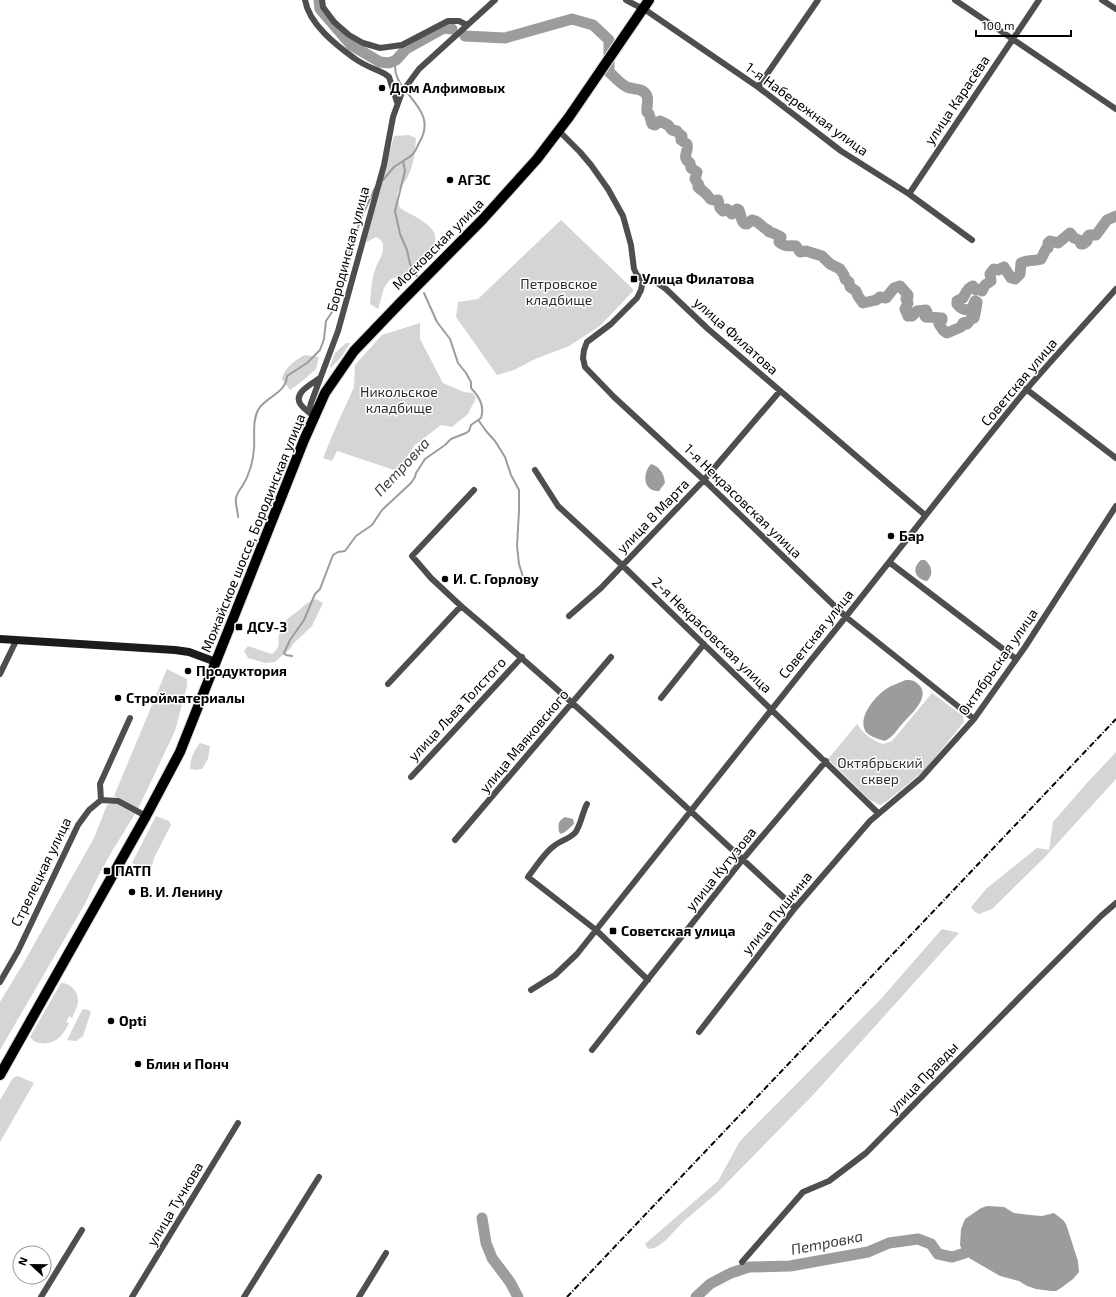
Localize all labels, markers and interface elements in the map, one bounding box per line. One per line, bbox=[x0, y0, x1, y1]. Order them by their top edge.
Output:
scale bar bbox=[976, 12, 1071, 38]
text: 100 m bbox=[982, 18, 1014, 32]
street label: улица Карасёва bbox=[920, 52, 993, 148]
street label: 1-я Набережная улица bbox=[743, 58, 872, 159]
place label: Дом Алфимовых bbox=[390, 79, 505, 96]
marker: Дом Алфимовых bbox=[377, 83, 387, 93]
place label: АГЗС bbox=[458, 171, 491, 188]
marker: АГЗС bbox=[445, 175, 455, 185]
street label: Бородинская улица bbox=[323, 184, 372, 313]
street label: Московская улица bbox=[388, 194, 487, 293]
place label: Улица Филатова bbox=[642, 270, 754, 287]
marker: Улица Филатова bbox=[629, 274, 639, 284]
park label: Петровское кладбище bbox=[520, 275, 598, 308]
street label: улица Филатова bbox=[691, 293, 782, 378]
street label: Советская улица bbox=[977, 334, 1060, 429]
park label: Никольское кладбище bbox=[360, 383, 438, 416]
street label: Можайское шоссе, Бородинская улица bbox=[197, 411, 308, 655]
water label: Петровка bbox=[370, 433, 433, 499]
street label: 1-я Некрасовская улица bbox=[681, 440, 806, 561]
street label: улица 8 Марта bbox=[613, 475, 692, 556]
place label: Бар bbox=[899, 527, 924, 544]
marker: Бар bbox=[886, 531, 896, 541]
place label: И. С. Горлову bbox=[453, 570, 539, 587]
street label: 2-я Некрасовская улица bbox=[649, 573, 776, 696]
marker: И. С. Горлову bbox=[440, 574, 450, 584]
street label: Советская улица bbox=[775, 586, 857, 682]
street label: Октябрьская улица bbox=[954, 605, 1041, 718]
place label: ДСУ-3 bbox=[247, 618, 287, 635]
marker: ДСУ-3 bbox=[234, 622, 244, 632]
street label: улица Льва Толстого bbox=[404, 653, 509, 764]
place label: Продуктория bbox=[196, 662, 287, 679]
marker: Продуктория bbox=[183, 666, 193, 676]
street label: улица Маяковского bbox=[475, 686, 572, 796]
place label: Стройматериалы bbox=[126, 689, 245, 706]
marker: Стройматериалы bbox=[113, 693, 123, 703]
park label: Октябрьский сквер bbox=[837, 754, 923, 787]
street label: Стрелецкая улица bbox=[7, 814, 74, 929]
street label: улица Кутузова bbox=[682, 823, 759, 914]
place label: ПАТП bbox=[115, 862, 151, 879]
marker: ПАТП bbox=[102, 866, 112, 876]
street label: улица Пушкина bbox=[738, 868, 815, 958]
place label: В. И. Ленину bbox=[140, 883, 223, 900]
marker: В. И. Ленину bbox=[127, 887, 137, 897]
place label: Советская улица bbox=[621, 922, 735, 939]
marker: Советская улица bbox=[608, 926, 618, 936]
place label: Opti bbox=[119, 1012, 147, 1029]
marker: Opti bbox=[106, 1016, 116, 1026]
street label: улица Правды bbox=[884, 1038, 961, 1117]
place label: Блин и Понч bbox=[146, 1055, 229, 1072]
marker: Блин и Понч bbox=[133, 1059, 143, 1069]
street label: улица Тучкова bbox=[143, 1159, 206, 1249]
water label: Петровка bbox=[789, 1226, 864, 1258]
north arrow bbox=[12, 1245, 52, 1285]
text: N bbox=[15, 1255, 30, 1267]

